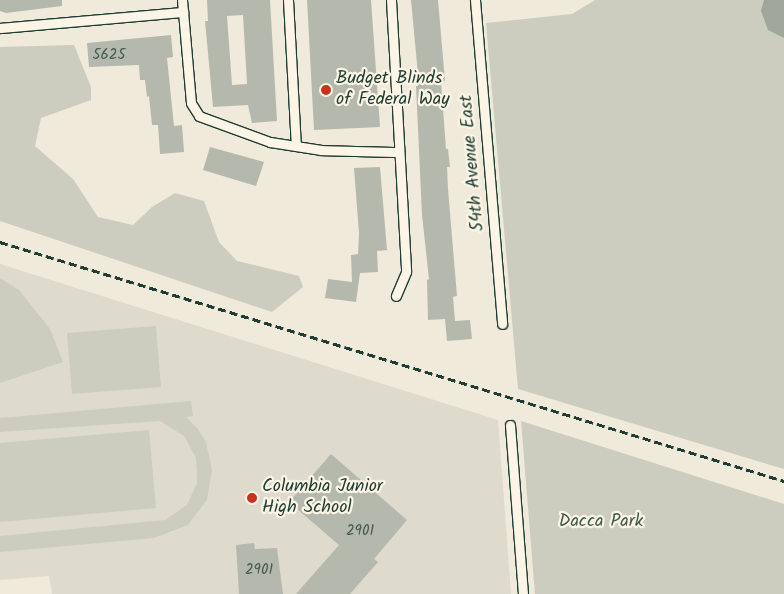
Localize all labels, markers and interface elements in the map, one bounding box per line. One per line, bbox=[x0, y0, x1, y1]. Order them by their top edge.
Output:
house number: 5625 bbox=[92, 47, 126, 65]
place label: Budget Blinds of Federal Way bbox=[336, 69, 450, 112]
marker: Budget Blinds of Federal Way bbox=[320, 84, 332, 96]
street label: 54th Avenue East bbox=[456, 94, 490, 232]
place label: Columbia Junior High School bbox=[262, 477, 383, 520]
marker: Columbia Junior High School bbox=[246, 492, 258, 504]
park label: Dacca Park bbox=[559, 511, 643, 533]
house number: 2901 bbox=[346, 523, 374, 541]
house number: 2901 bbox=[245, 562, 273, 580]

